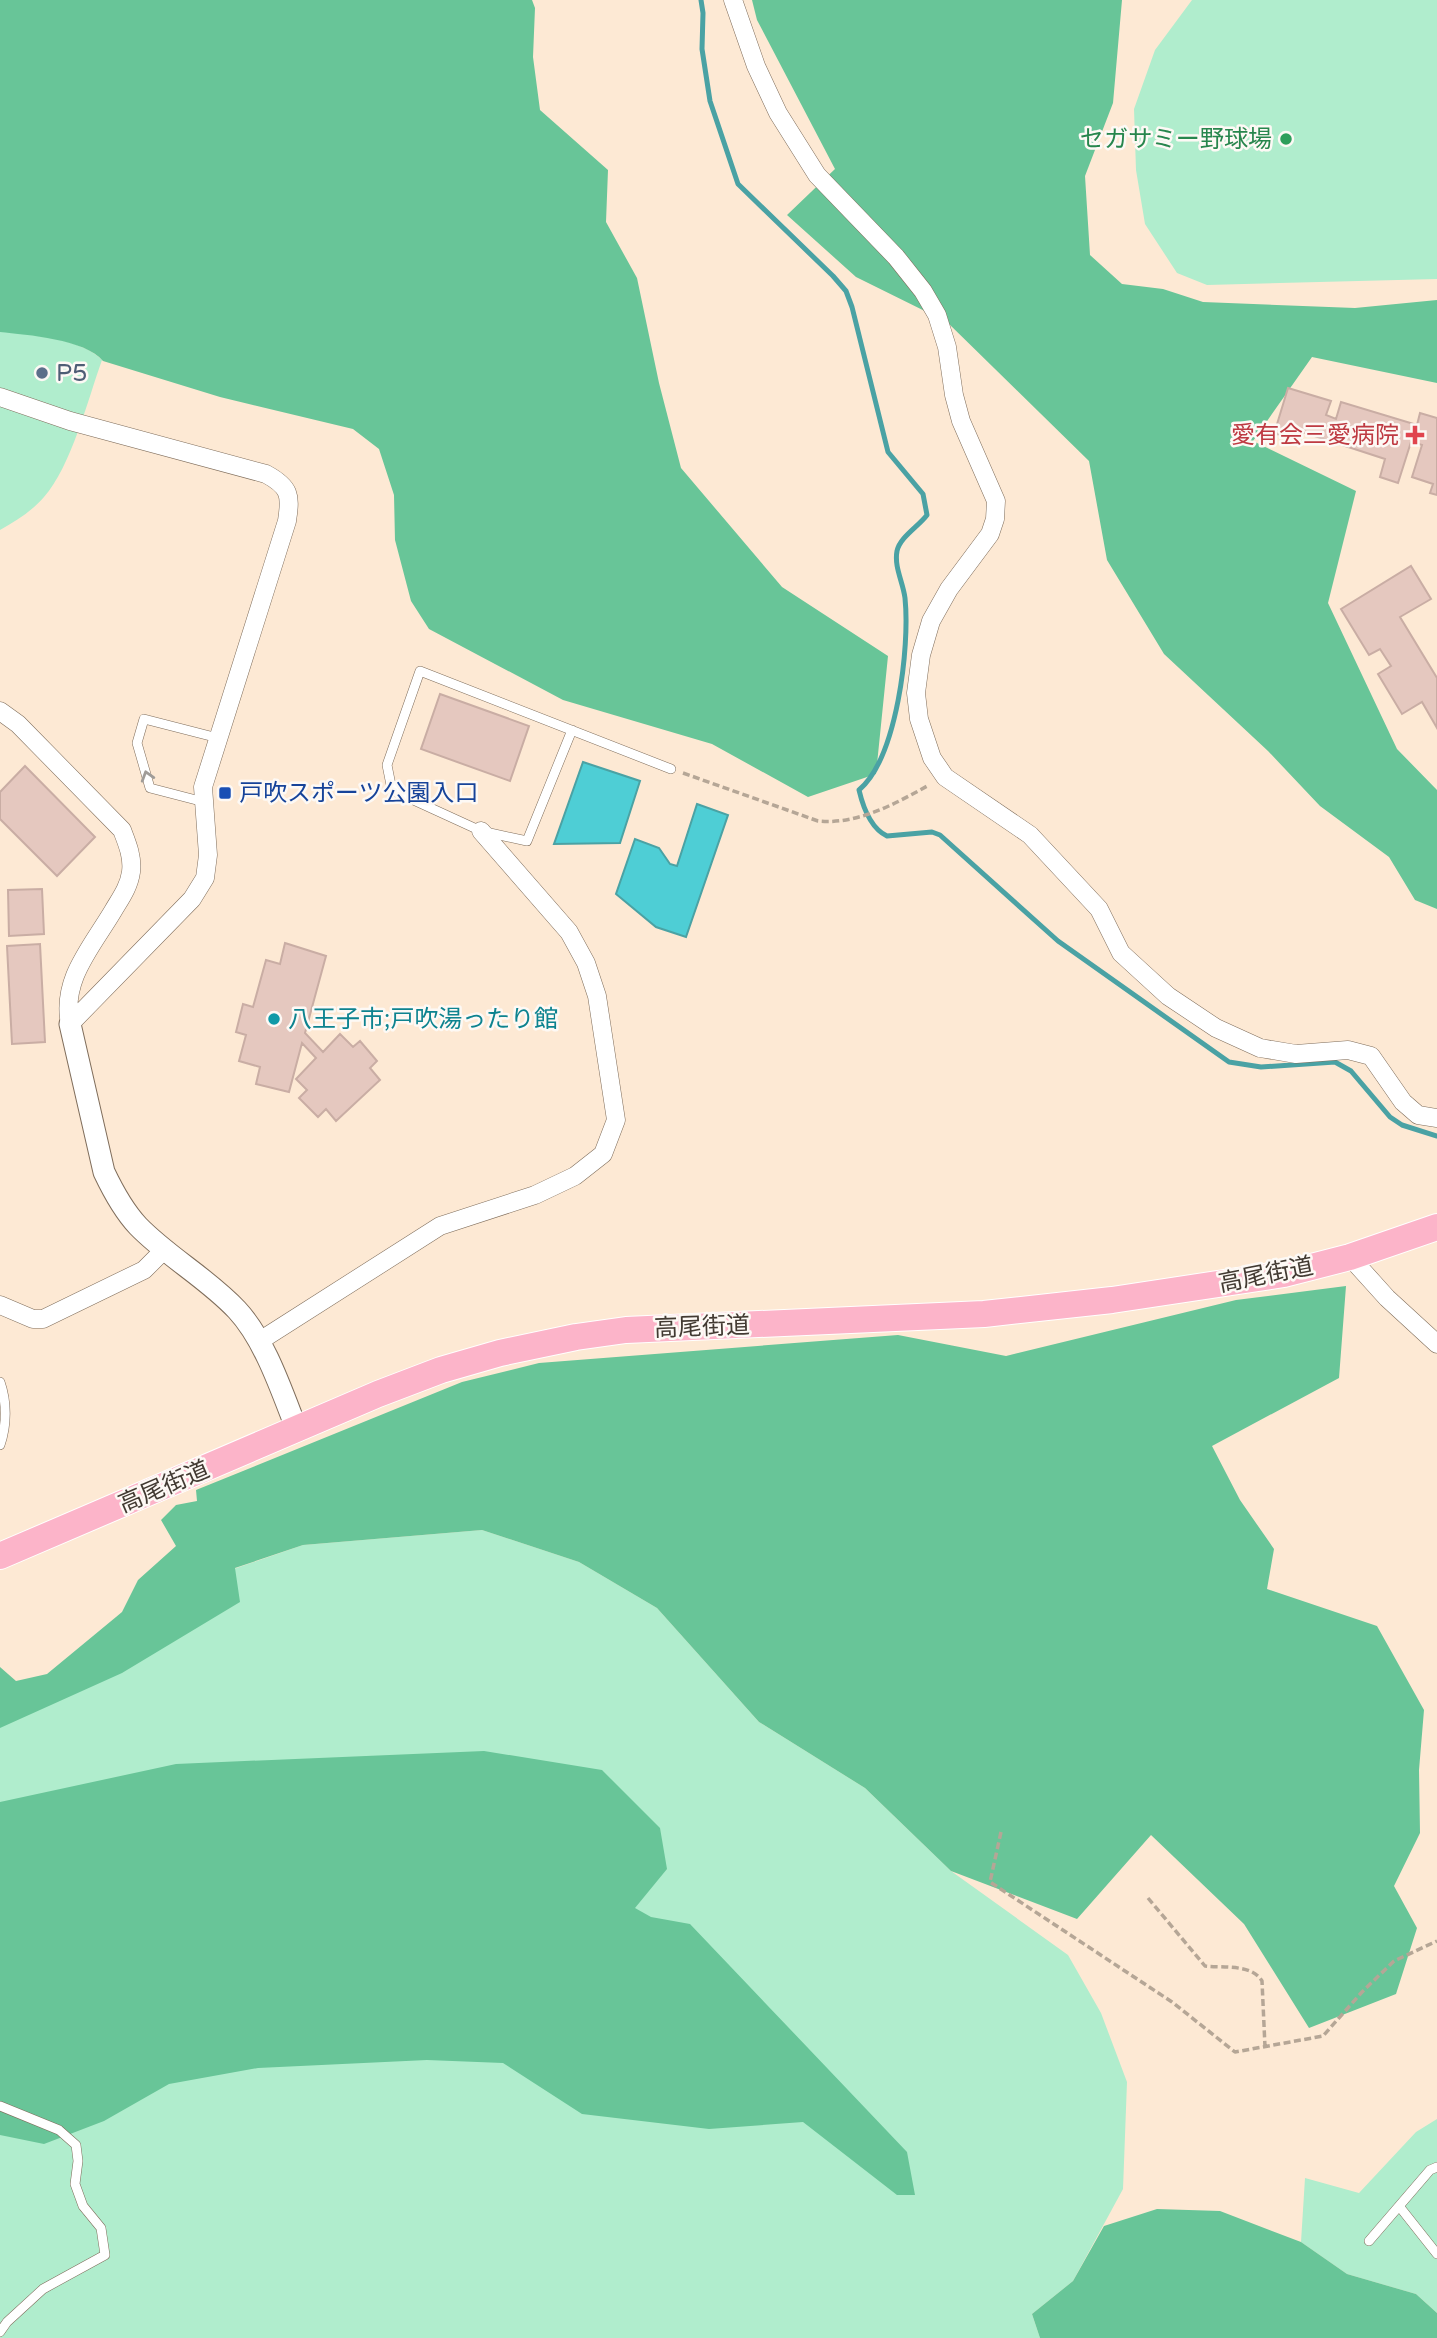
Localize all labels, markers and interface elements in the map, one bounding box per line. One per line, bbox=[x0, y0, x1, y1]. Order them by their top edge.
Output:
place label: セガサミー野球場 bbox=[1080, 125, 1272, 154]
marker: セガサミー野球場 bbox=[1278, 131, 1294, 147]
place label: P5 bbox=[56, 359, 87, 388]
marker: P5 bbox=[34, 365, 50, 381]
place label: 愛有会三愛病院 bbox=[1231, 421, 1399, 450]
marker: 愛有会三愛病院 bbox=[1405, 425, 1425, 445]
one-way arrow bbox=[140, 770, 155, 782]
place label: 戸吹スポーツ公園入口 bbox=[239, 779, 479, 808]
marker: 戸吹スポーツ公園入口 bbox=[217, 785, 233, 801]
place label: 八王子市;戸吹湯ったり館 bbox=[288, 1005, 558, 1034]
marker: 八王子市;戸吹湯ったり館 bbox=[266, 1011, 282, 1027]
street label: 高尾街道 bbox=[1216, 1252, 1316, 1298]
street label: 高尾街道 bbox=[654, 1311, 750, 1343]
street label: 高尾街道 bbox=[114, 1455, 214, 1519]

